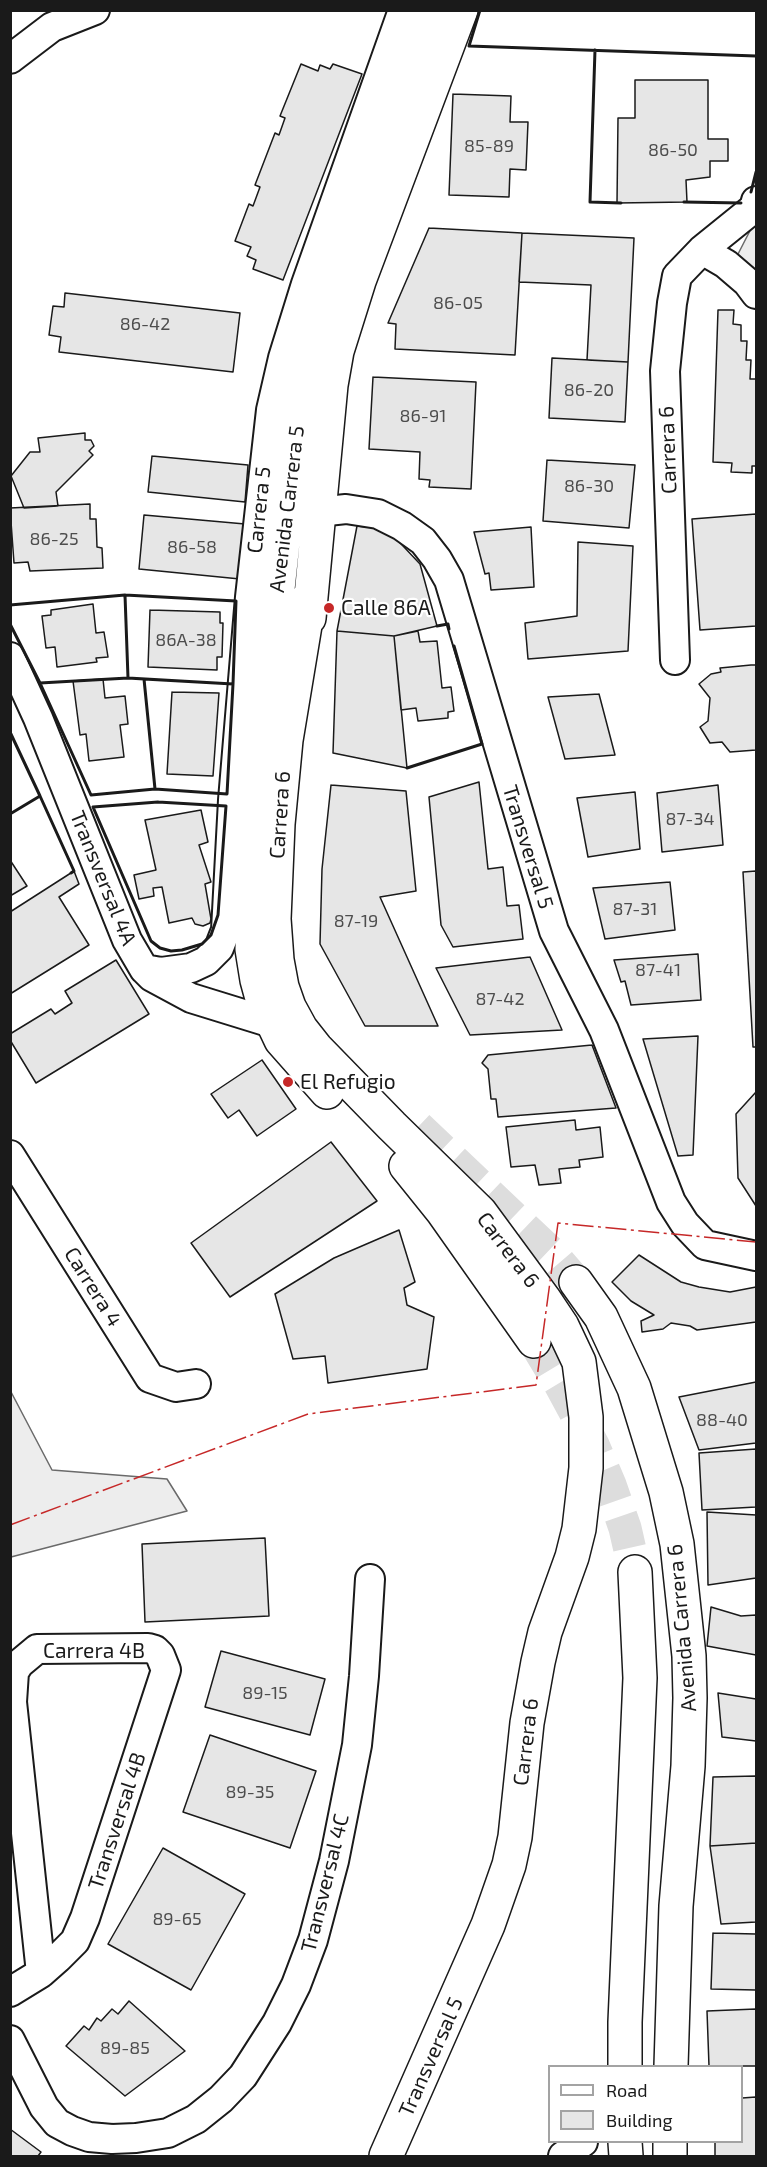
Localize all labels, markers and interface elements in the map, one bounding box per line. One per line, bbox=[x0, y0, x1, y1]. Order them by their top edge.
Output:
house number: 85-89 bbox=[464, 135, 514, 157]
house number: 86-50 bbox=[648, 139, 698, 161]
house number: 86-05 bbox=[433, 292, 483, 314]
house number: 86-42 bbox=[120, 313, 170, 335]
house number: 86-20 bbox=[564, 379, 614, 401]
house number: 86-91 bbox=[400, 405, 446, 427]
street label: Carrera 6 bbox=[654, 406, 682, 494]
street label: Avenida Carrera 5 bbox=[264, 424, 310, 594]
street label: Carrera 5 bbox=[242, 465, 276, 555]
house number: 86-30 bbox=[564, 475, 614, 497]
house number: 86-25 bbox=[29, 528, 79, 550]
house number: 86-58 bbox=[167, 536, 217, 558]
place label: Calle 86A bbox=[341, 595, 431, 621]
marker: Calle 86A bbox=[322, 601, 336, 615]
house number: 86A-38 bbox=[155, 629, 217, 651]
street label: Carrera 6 bbox=[264, 770, 296, 860]
street label: Transversal 5 bbox=[497, 782, 559, 912]
street label: Transversal 4A bbox=[65, 807, 141, 949]
house number: 87-34 bbox=[666, 808, 714, 830]
house number: 87-31 bbox=[612, 898, 658, 920]
house number: 87-19 bbox=[334, 910, 378, 932]
house number: 87-41 bbox=[635, 959, 681, 981]
house number: 87-42 bbox=[475, 988, 525, 1010]
place label: El Refugio bbox=[300, 1069, 396, 1095]
marker: El Refugio bbox=[281, 1075, 295, 1089]
street label: Carrera 6 bbox=[471, 1207, 545, 1293]
street label: Carrera 4 bbox=[59, 1243, 127, 1331]
house number: 88-40 bbox=[696, 1409, 748, 1431]
street label: Avenida Carrera 6 bbox=[662, 1543, 702, 1713]
street label: Carrera 4B bbox=[43, 1638, 145, 1664]
house number: 89-15 bbox=[242, 1682, 288, 1704]
street label: Carrera 6 bbox=[508, 1697, 544, 1787]
street label: Transversal 4B bbox=[83, 1749, 151, 1893]
house number: 89-35 bbox=[226, 1781, 274, 1803]
street label: Transversal 4C bbox=[296, 1811, 354, 1955]
house number: 89-65 bbox=[152, 1908, 202, 1930]
street label: Transversal 5 bbox=[393, 1993, 469, 2121]
house number: 89-85 bbox=[100, 2037, 150, 2059]
legend bbox=[548, 2065, 743, 2143]
text: Road bbox=[606, 2079, 647, 2101]
text: Building bbox=[606, 2109, 673, 2131]

